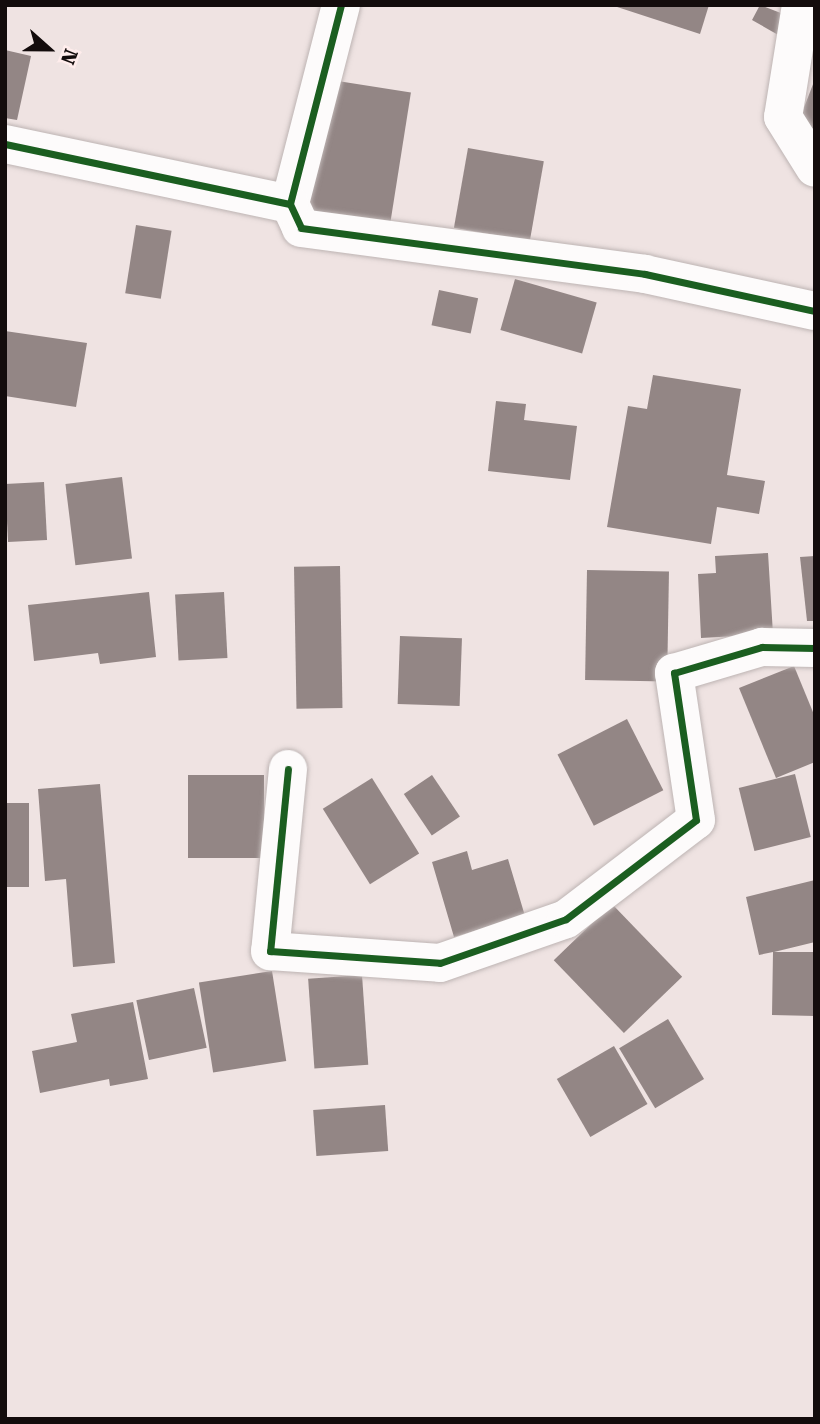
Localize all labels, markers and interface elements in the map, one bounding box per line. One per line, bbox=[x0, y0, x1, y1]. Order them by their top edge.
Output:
north arrow bbox=[14, 14, 84, 84]
text: N bbox=[56, 46, 82, 68]

